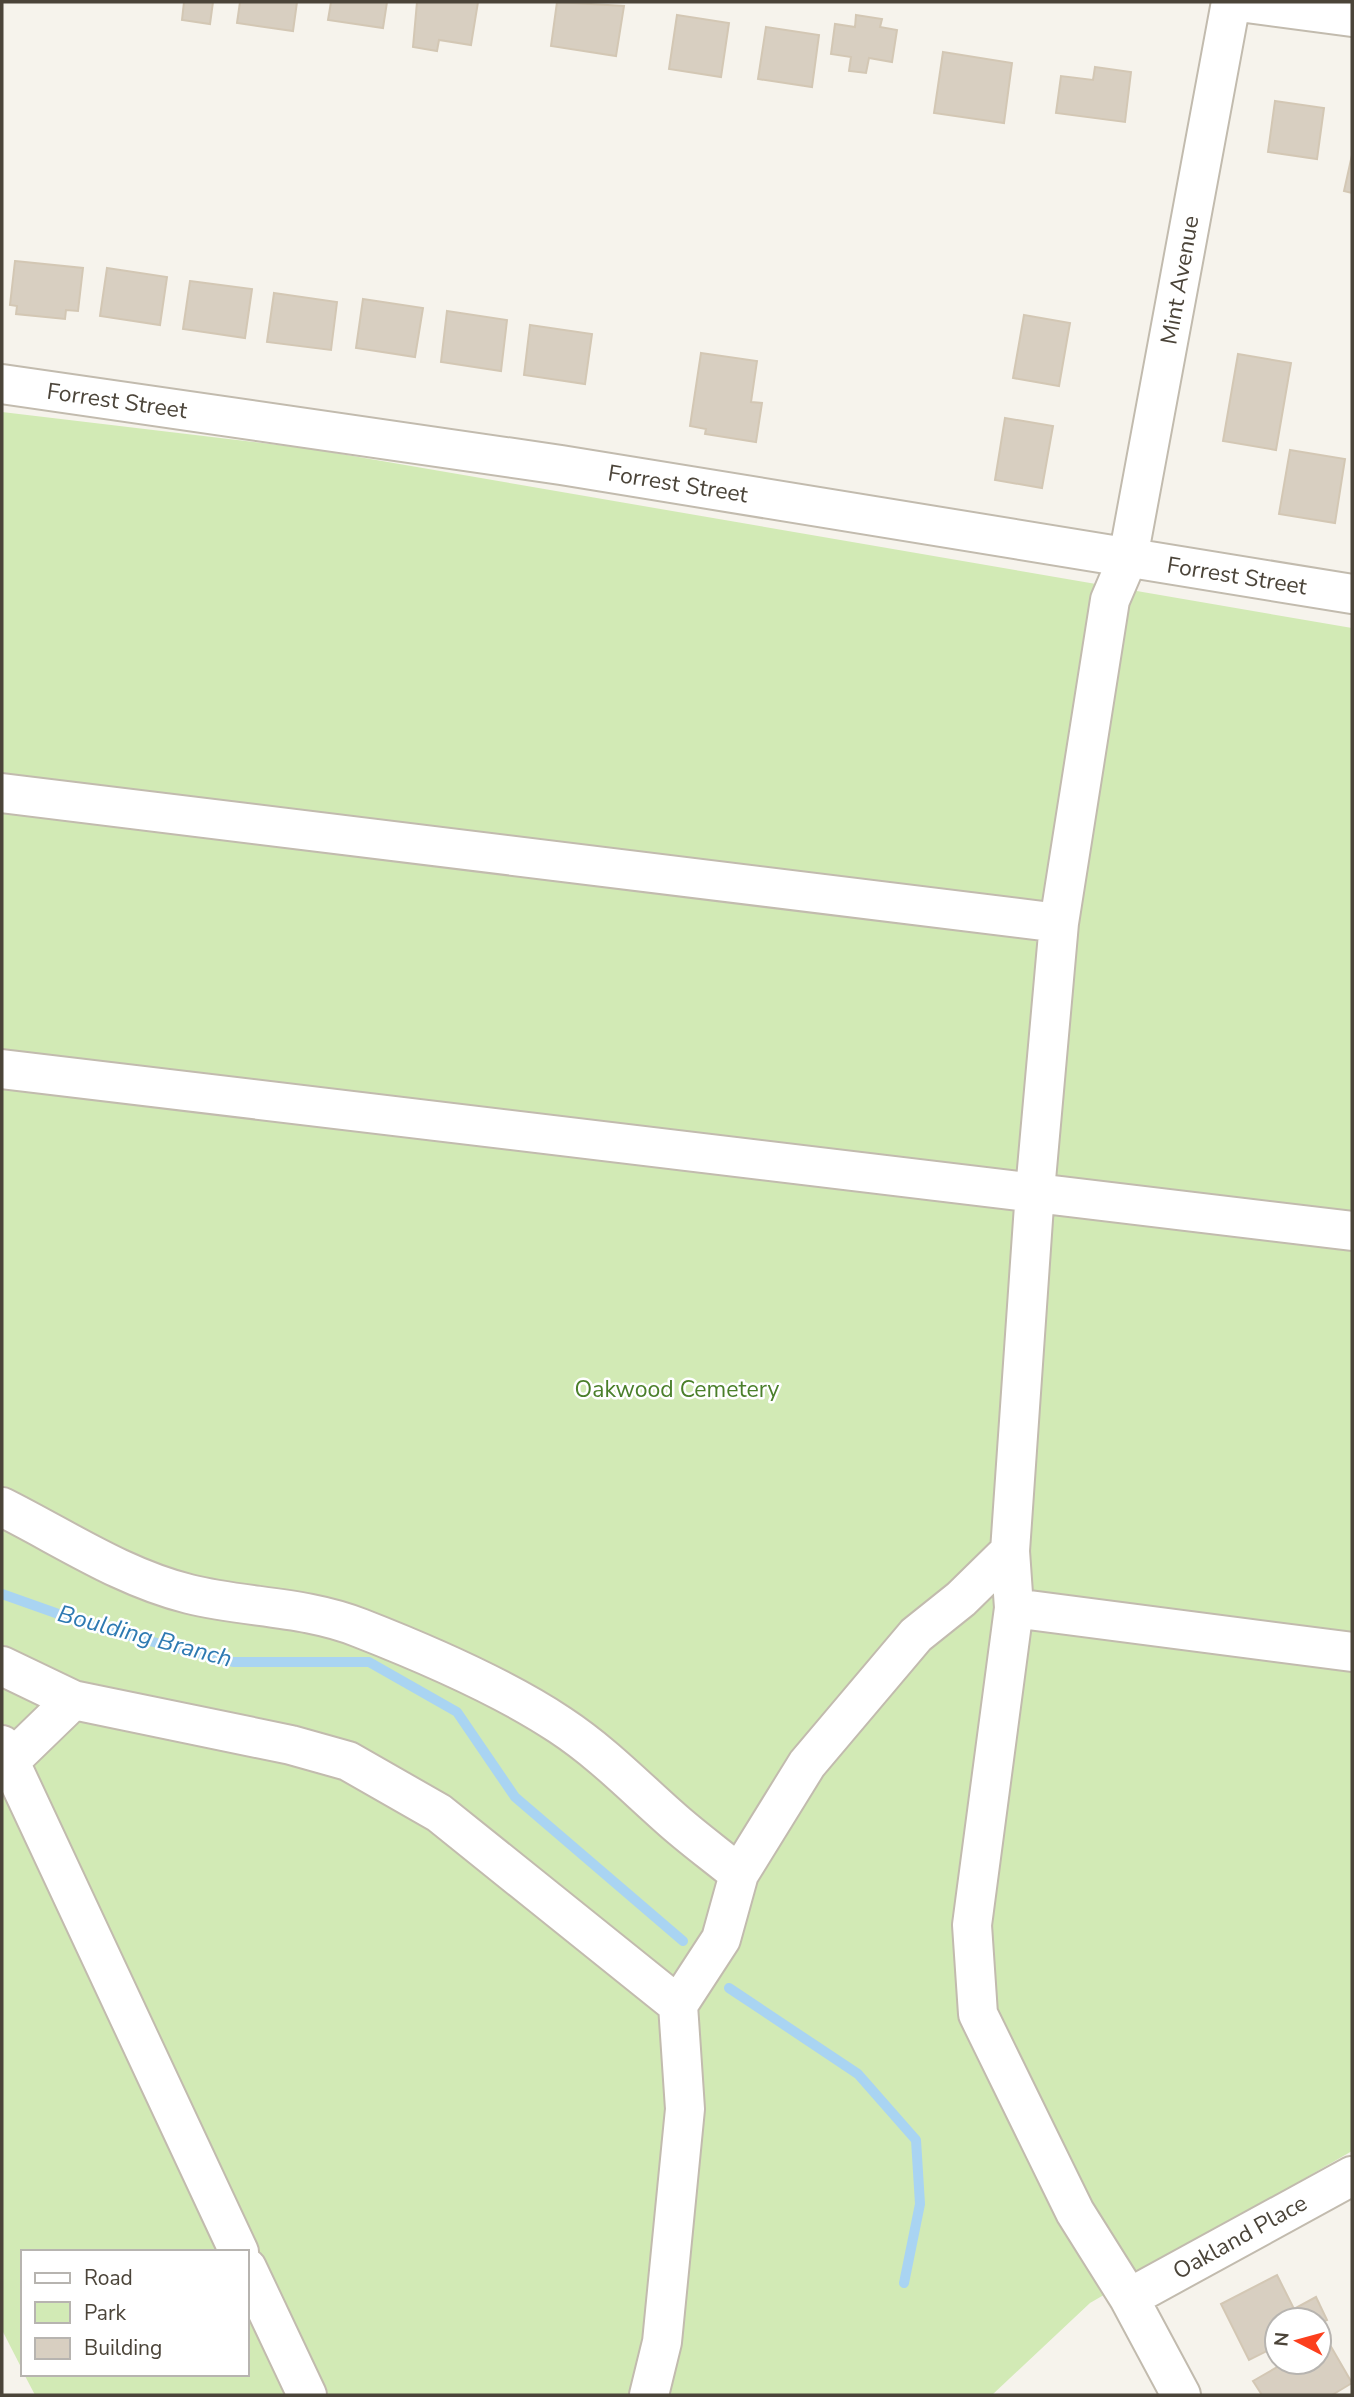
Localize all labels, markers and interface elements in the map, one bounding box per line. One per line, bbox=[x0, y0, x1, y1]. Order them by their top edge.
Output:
street label: Mint Avenue bbox=[1153, 213, 1207, 347]
street label: Forrest Street bbox=[45, 376, 190, 426]
street label: Forrest Street bbox=[606, 458, 751, 510]
street label: Forrest Street bbox=[1165, 550, 1310, 602]
park label: Oakwood Cemetery bbox=[575, 1374, 780, 1405]
water label: Boulding Branch bbox=[54, 1597, 236, 1675]
street label: Oakland Place bbox=[1167, 2187, 1313, 2287]
legend bbox=[21, 2250, 248, 2376]
text: Road bbox=[84, 2264, 133, 2292]
text: Park bbox=[84, 2299, 126, 2327]
north arrow bbox=[1263, 2306, 1333, 2376]
text: N bbox=[1268, 2331, 1296, 2348]
text: Building bbox=[84, 2334, 162, 2362]

